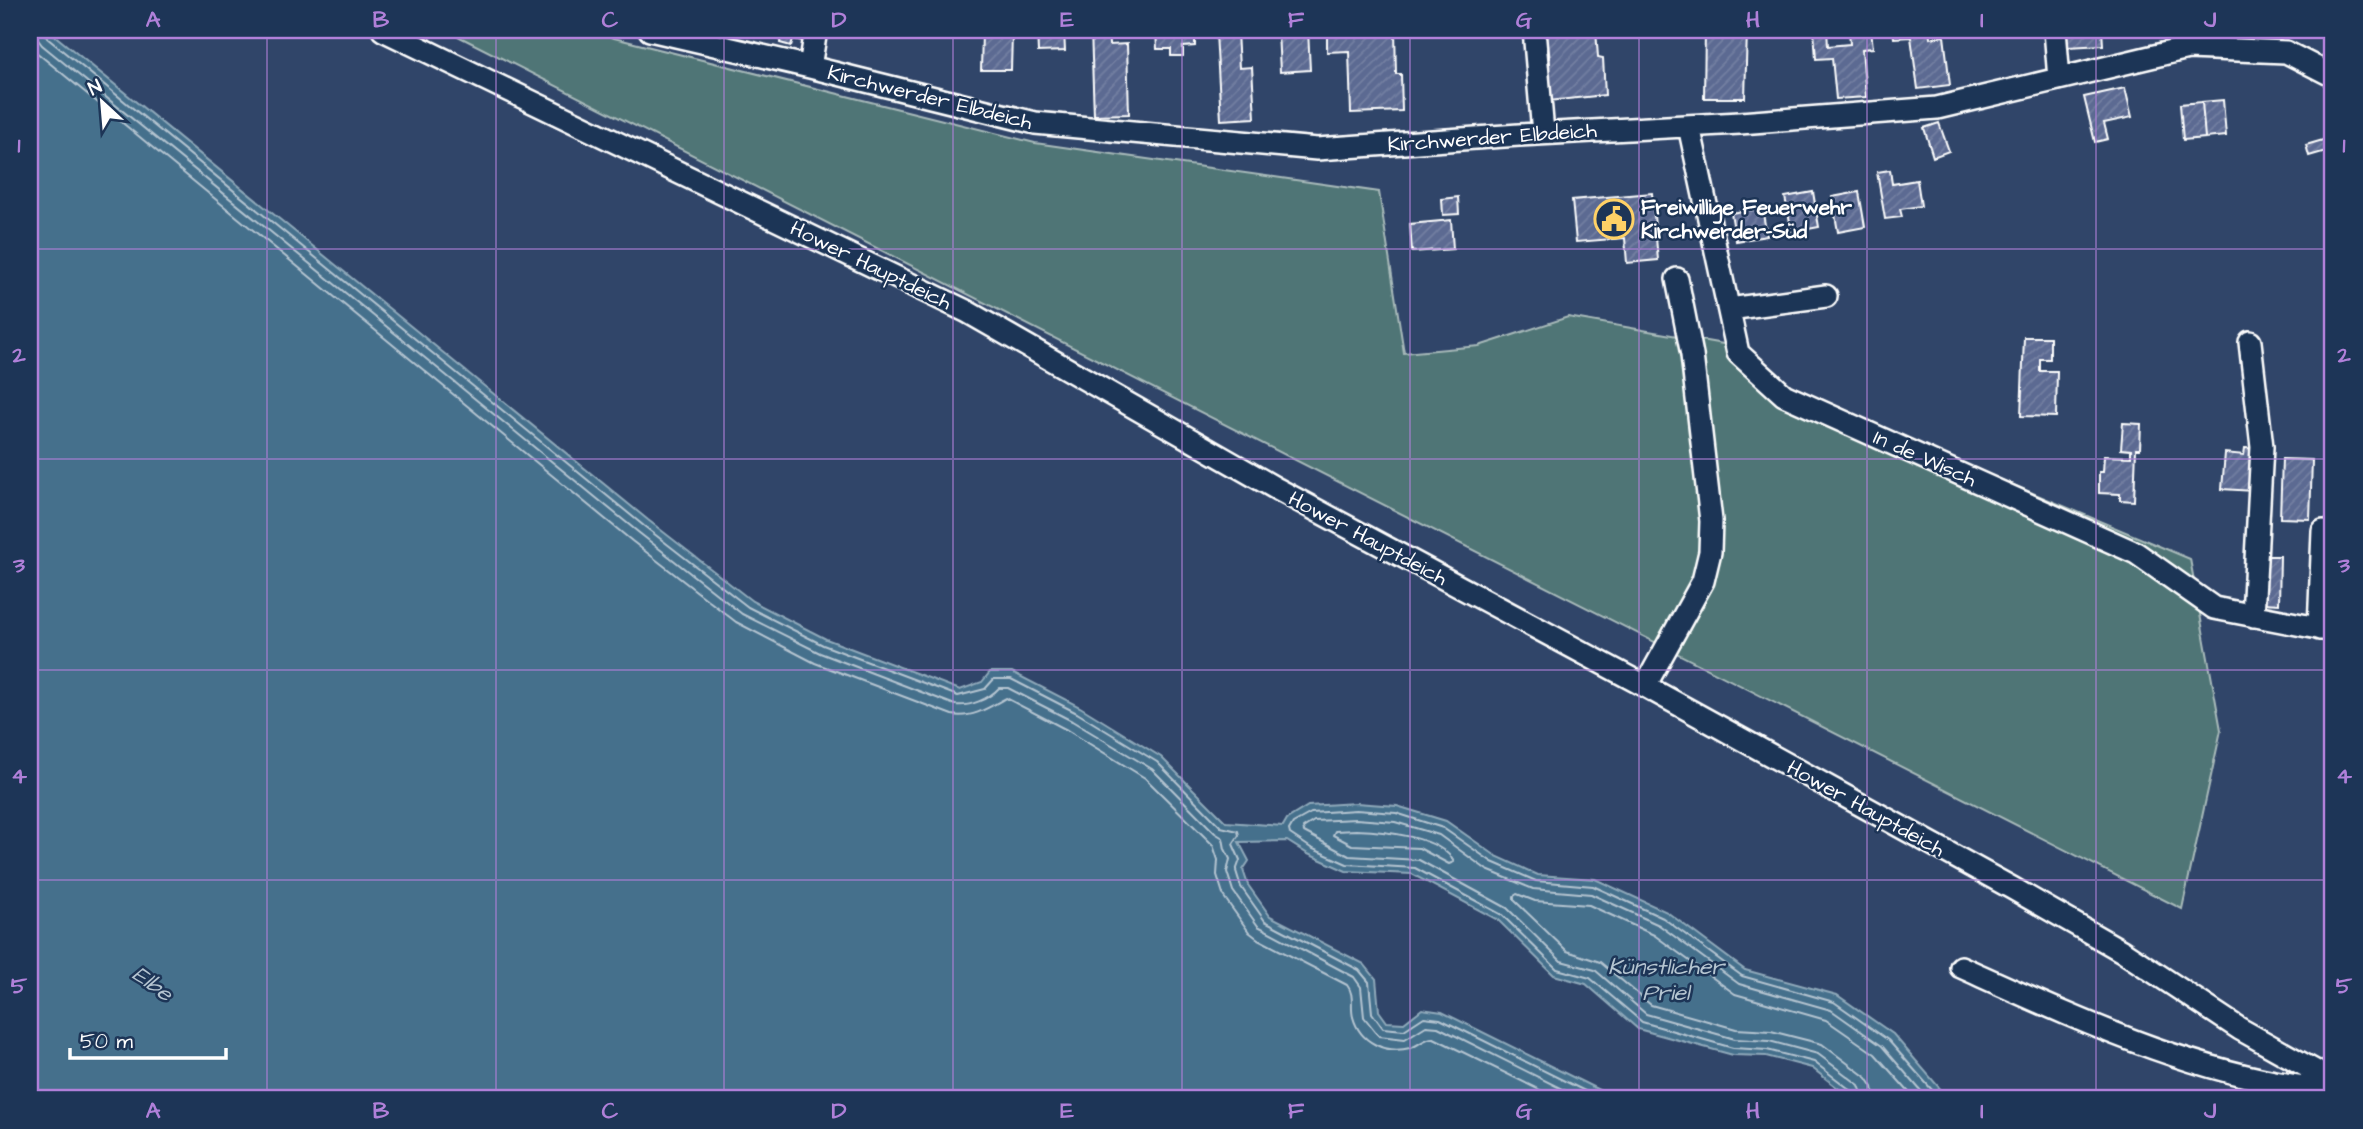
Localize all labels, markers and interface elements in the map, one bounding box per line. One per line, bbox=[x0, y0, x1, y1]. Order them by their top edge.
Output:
text: A bbox=[146, 4, 161, 36]
text: B bbox=[373, 4, 390, 36]
text: C bbox=[602, 4, 619, 36]
text: D bbox=[832, 4, 847, 36]
text: E bbox=[1060, 4, 1074, 36]
text: F bbox=[1288, 4, 1305, 36]
text: G bbox=[1516, 4, 1532, 36]
text: H bbox=[1746, 4, 1760, 36]
text: I bbox=[1980, 4, 1984, 36]
text: J bbox=[2203, 4, 2217, 36]
street label: Kirchwerder Elbdeich bbox=[825, 58, 1036, 137]
north arrow bbox=[66, 66, 136, 136]
text: N bbox=[84, 73, 107, 103]
street label: Kirchwerder Elbdeich bbox=[1386, 116, 1598, 159]
text: 1 bbox=[18, 129, 21, 161]
text: 1 bbox=[2343, 129, 2346, 161]
place label: Freiwillige Feuerwehr Kirchwerder-Süd bbox=[1641, 193, 1852, 246]
public building icon: Freiwillige Feuerwehr Kirchwerder-Süd bbox=[1593, 198, 1635, 240]
street label: Hower Hauptdeich bbox=[785, 214, 957, 318]
text: 2 bbox=[11, 339, 26, 371]
text: 2 bbox=[2336, 339, 2351, 371]
street label: In de Wisch bbox=[1869, 423, 1981, 494]
street label: Hower Hauptdeich bbox=[1283, 484, 1453, 594]
text: 3 bbox=[12, 549, 25, 581]
text: 3 bbox=[2337, 549, 2350, 581]
street label: Hower Hauptdeich bbox=[1781, 753, 1950, 865]
text: 4 bbox=[11, 760, 27, 792]
text: 4 bbox=[2336, 760, 2352, 792]
water label: Künstlicher Priel bbox=[1608, 951, 1726, 1009]
water label: Elbe bbox=[126, 958, 180, 1010]
text: 5 bbox=[11, 970, 28, 1002]
text: 5 bbox=[2336, 970, 2353, 1002]
scale bar bbox=[70, 1017, 226, 1061]
text: 50 m bbox=[80, 1027, 134, 1056]
text: A bbox=[146, 1095, 161, 1127]
text: B bbox=[373, 1095, 390, 1127]
text: C bbox=[602, 1095, 619, 1127]
text: D bbox=[832, 1095, 847, 1127]
text: E bbox=[1060, 1095, 1074, 1127]
text: F bbox=[1288, 1095, 1305, 1127]
text: G bbox=[1516, 1095, 1532, 1127]
text: H bbox=[1746, 1095, 1760, 1127]
text: I bbox=[1980, 1095, 1984, 1127]
text: J bbox=[2203, 1095, 2217, 1127]

